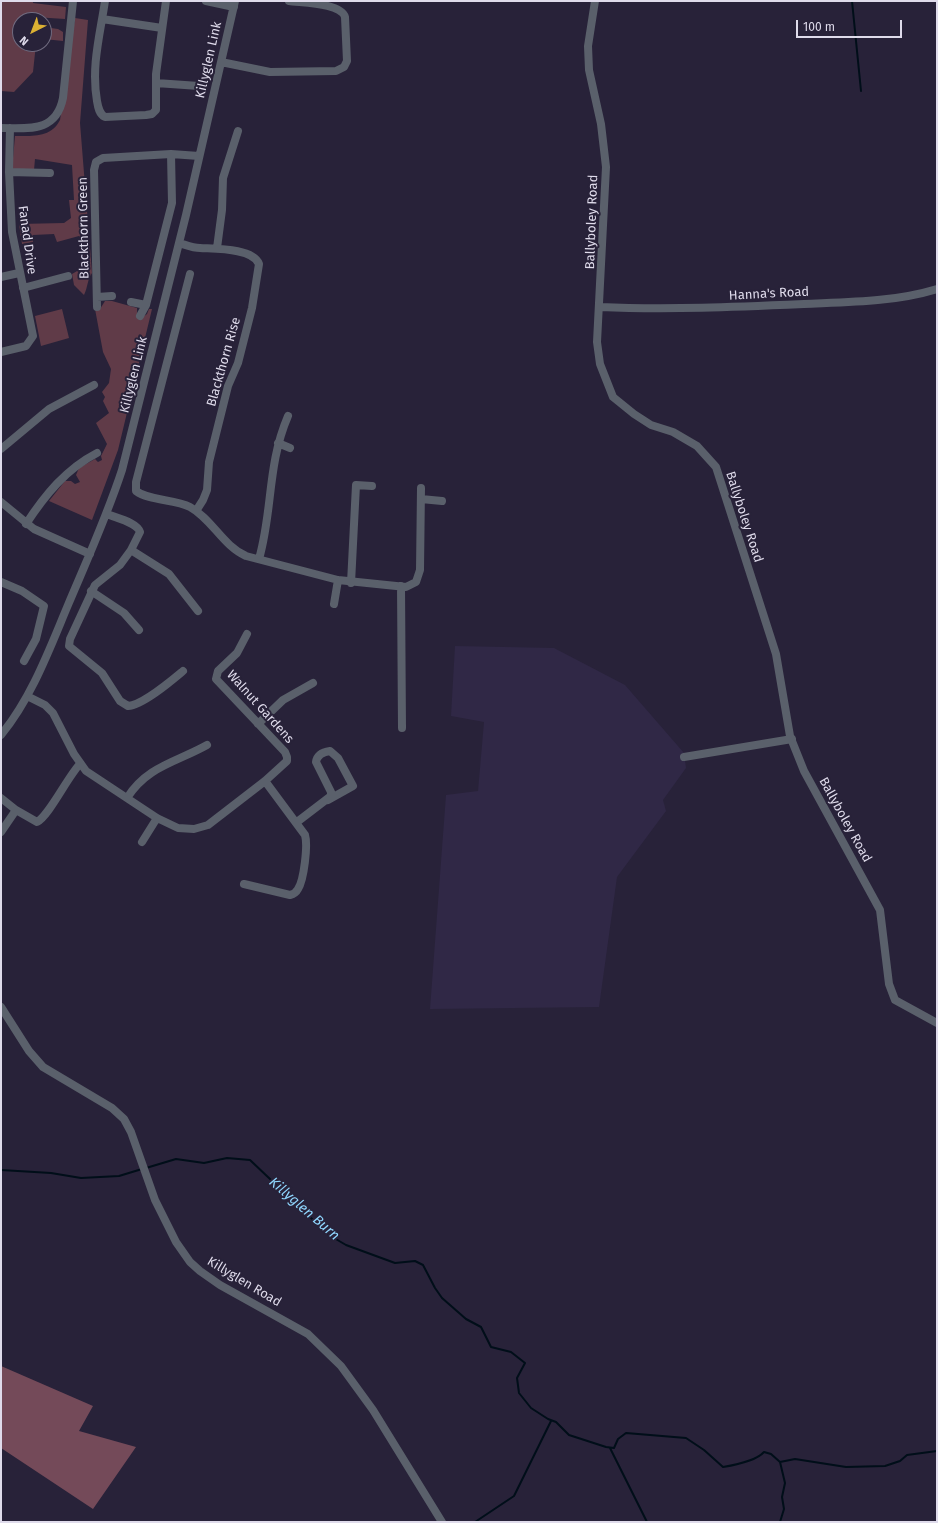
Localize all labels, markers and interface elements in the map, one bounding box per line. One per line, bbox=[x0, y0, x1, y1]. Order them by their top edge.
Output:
north arrow bbox=[12, 12, 52, 52]
scale bar bbox=[798, 12, 904, 38]
street label: Killyglen Link bbox=[193, 20, 225, 100]
text: 100 m bbox=[803, 20, 835, 34]
text: N bbox=[17, 33, 31, 48]
street label: Ballyboley Road bbox=[583, 174, 601, 270]
street label: Blackthorn Green bbox=[75, 177, 93, 279]
street label: Fanad Drive bbox=[14, 205, 40, 275]
street label: Hanna's Road bbox=[728, 284, 810, 304]
street label: Blackthorn Rise bbox=[204, 316, 244, 408]
street label: Killyglen Link bbox=[117, 335, 151, 415]
street label: Ballyboley Road bbox=[722, 470, 766, 564]
street label: Walnut Gardens bbox=[223, 667, 297, 747]
street label: Ballyboley Road bbox=[815, 775, 875, 865]
water label: Killyglen Burn bbox=[265, 1174, 343, 1244]
street label: Killyglen Road bbox=[204, 1254, 284, 1310]

